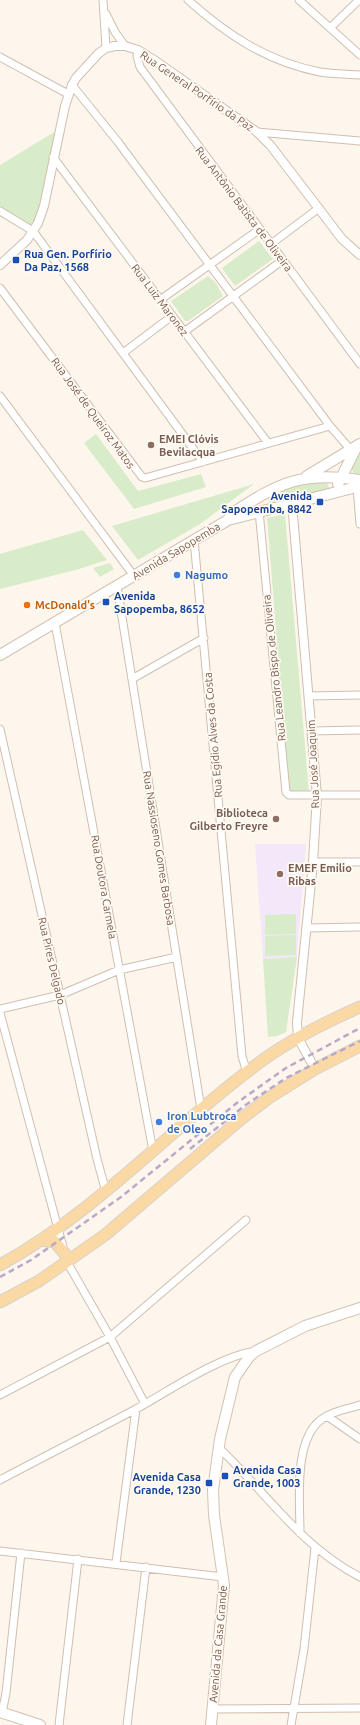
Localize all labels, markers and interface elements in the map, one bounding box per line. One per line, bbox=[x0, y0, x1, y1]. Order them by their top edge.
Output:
street label: Rua General Porfírio da Paz bbox=[138, 49, 256, 133]
street label: Rua Antônio Batista de Oliveira bbox=[193, 144, 295, 274]
place label: Rua Gen. Porfírio Da Paz, 1568 bbox=[24, 248, 112, 273]
marker: Rua Gen. Porfírio Da Paz, 1568 bbox=[11, 255, 21, 265]
street label: Rua Luiz Maronez bbox=[129, 262, 191, 338]
street label: Rua José de Queiroz Matos bbox=[49, 355, 137, 471]
place label: EMEI Clóvis Bevilacqua bbox=[159, 433, 219, 458]
marker: EMEI Clóvis Bevilacqua bbox=[146, 440, 156, 450]
place label: Avenida Sapopemba, 8842 bbox=[221, 490, 312, 515]
marker: Avenida Sapopemba, 8842 bbox=[315, 497, 325, 507]
street label: Avenida Sapopemba bbox=[130, 520, 222, 582]
place label: Nagumo bbox=[185, 569, 229, 581]
marker: Nagumo bbox=[172, 570, 182, 580]
place label: Avenida Sapopemba, 8652 bbox=[114, 590, 205, 615]
street label: Rua Leandro Bispo de Oliveira bbox=[260, 594, 288, 742]
marker: Avenida Sapopemba, 8652 bbox=[101, 597, 111, 607]
place label: McDonald's bbox=[35, 599, 95, 611]
marker: McDonald's bbox=[22, 600, 32, 610]
street label: Rua Egídio Alves da Costa bbox=[202, 672, 224, 798]
street label: Rua José Joaquim bbox=[305, 719, 321, 809]
street label: Rua Nassioseno Gomes Barbosa bbox=[141, 770, 177, 926]
place label: Biblioteca Gilberto Freyre bbox=[189, 807, 268, 832]
marker: Biblioteca Gilberto Freyre bbox=[271, 814, 281, 824]
street label: Rua Doutora Carmela bbox=[89, 834, 119, 940]
place label: EMEF Emilio Ribas bbox=[288, 862, 352, 887]
marker: EMEF Emilio Ribas bbox=[275, 869, 285, 879]
street label: Rua Pires Delgado bbox=[36, 916, 68, 1006]
place label: Iron Lubtroca de Oleo bbox=[167, 1110, 236, 1135]
marker: Iron Lubtroca de Oleo bbox=[154, 1117, 164, 1127]
place label: Avenida Casa Grande, 1003 bbox=[233, 1464, 301, 1489]
place label: Avenida Casa Grande, 1230 bbox=[133, 1471, 201, 1496]
marker: Avenida Casa Grande, 1003 bbox=[220, 1471, 230, 1481]
marker: Avenida Casa Grande, 1230 bbox=[204, 1478, 214, 1488]
street label: Avenida da Casa Grande bbox=[207, 1585, 229, 1703]

